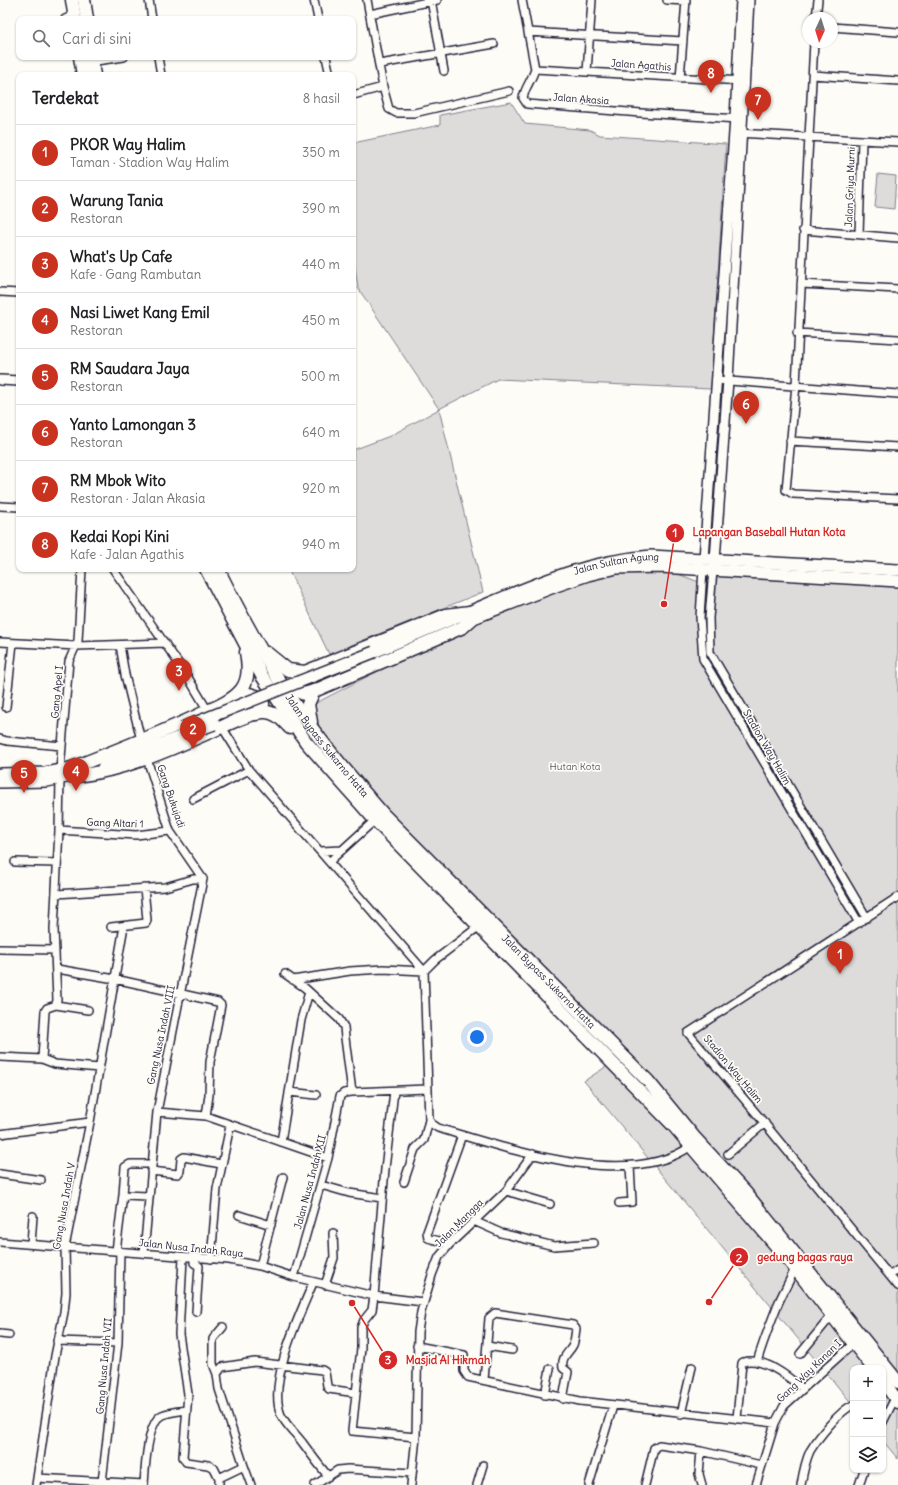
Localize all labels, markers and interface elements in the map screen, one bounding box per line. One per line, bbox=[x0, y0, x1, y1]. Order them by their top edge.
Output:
north arrow bbox=[802, 12, 838, 48]
search box bbox=[16, 16, 356, 60]
icon: search bbox=[30, 27, 52, 49]
text: Cari di sini bbox=[62, 29, 131, 48]
street label: Jalan Agathis bbox=[610, 56, 672, 74]
pin: 8 bbox=[698, 60, 724, 93]
text: Terdekat bbox=[32, 87, 99, 109]
pin: 7 bbox=[745, 87, 771, 120]
text: 8 hasil bbox=[303, 90, 340, 107]
street label: Jalan Akasia bbox=[552, 91, 610, 107]
text: PKOR Way Halim bbox=[70, 135, 186, 154]
text: 1 bbox=[42, 144, 48, 161]
text: 350 m bbox=[302, 144, 340, 161]
street label: Jalan Griya Murni bbox=[842, 147, 858, 227]
text: Taman · Stadion Way Halim bbox=[70, 154, 229, 171]
text: Warung Tania bbox=[70, 191, 163, 210]
text: 2 bbox=[41, 200, 49, 217]
text: 390 m bbox=[302, 200, 340, 217]
text: Restoran bbox=[70, 210, 123, 227]
text: What's Up Cafe bbox=[70, 247, 172, 266]
text: 3 bbox=[41, 256, 49, 273]
text: 440 m bbox=[302, 256, 340, 273]
text: Kafe · Gang Rambutan bbox=[70, 266, 201, 283]
text: Nasi Liwet Kang Emil bbox=[70, 303, 210, 322]
text: 4 bbox=[41, 312, 49, 329]
text: 450 m bbox=[302, 312, 340, 329]
text: Restoran bbox=[70, 322, 123, 339]
text: RM Saudara Jaya bbox=[70, 359, 189, 378]
text: 5 bbox=[41, 368, 49, 385]
text: 500 m bbox=[301, 368, 340, 385]
text: Restoran bbox=[70, 378, 123, 395]
pin: 6 bbox=[733, 391, 759, 424]
text: Yanto Lamongan 3 bbox=[70, 415, 196, 434]
text: 6 bbox=[41, 424, 49, 441]
text: 640 m bbox=[302, 424, 340, 441]
text: Restoran bbox=[70, 434, 123, 451]
text: RM Mbok Wito bbox=[70, 471, 166, 490]
text: 7 bbox=[42, 480, 48, 497]
text: 920 m bbox=[302, 480, 340, 497]
text: Restoran · Jalan Akasia bbox=[70, 490, 205, 507]
callout: Lapangan Baseball Hutan Kota bbox=[665, 521, 854, 544]
text: 1 bbox=[673, 525, 677, 540]
text: Lapangan Baseball Hutan Kota bbox=[693, 525, 846, 540]
text: Kedai Kopi Kini bbox=[70, 527, 169, 546]
text: 8 bbox=[41, 536, 49, 553]
text: 940 m bbox=[302, 536, 340, 553]
text: Kafe · Jalan Agathis bbox=[70, 546, 184, 563]
street label: Jalan Sultan Agung bbox=[572, 549, 659, 577]
pin: 3 bbox=[166, 658, 192, 691]
street label: Gang Apel I bbox=[48, 665, 66, 719]
street label: Jalan Bypass Sukarno Hatta bbox=[283, 691, 372, 800]
street label: Stadion Way Halim bbox=[740, 707, 794, 787]
pin: 2 bbox=[180, 716, 206, 749]
pin: 4 bbox=[63, 758, 89, 791]
pin: 5 bbox=[11, 760, 37, 793]
park label: Hutan Kota bbox=[550, 760, 601, 773]
street label: Gang Bukujadi bbox=[154, 763, 188, 829]
street label: Gang Altari 1 bbox=[86, 816, 144, 830]
street label: Jalan Bypass Sukarno Hatta bbox=[499, 931, 599, 1031]
pin: 1 bbox=[827, 941, 853, 974]
street label: Gang Nusa Indah VIII bbox=[144, 984, 178, 1086]
your location bbox=[467, 1027, 487, 1047]
street label: Stadion Way Halim bbox=[701, 1032, 765, 1106]
street label: Jalan Nusa Indah XII bbox=[291, 1133, 329, 1231]
street label: Gang Nusa Indah V bbox=[50, 1162, 78, 1250]
street label: Jalan Mangga bbox=[432, 1196, 486, 1250]
street label: Jalan Nusa Indah Raya bbox=[138, 1236, 244, 1260]
callout: gedung bagas raya bbox=[729, 1246, 861, 1269]
text: 2 bbox=[736, 1250, 743, 1265]
text: gedung bagas raya bbox=[757, 1250, 853, 1265]
street label: Gang Nusa Indah VII bbox=[93, 1317, 115, 1415]
street label: Gang Way Kanan I bbox=[774, 1337, 844, 1405]
callout: Masjid Al Hikmah bbox=[378, 1348, 499, 1371]
text: 3 bbox=[385, 1352, 392, 1367]
text: Masjid Al Hikmah bbox=[406, 1353, 491, 1367]
map controls bbox=[850, 1365, 886, 1473]
button: + bbox=[850, 1365, 886, 1401]
button: − bbox=[850, 1401, 886, 1437]
button: layers bbox=[850, 1437, 886, 1473]

